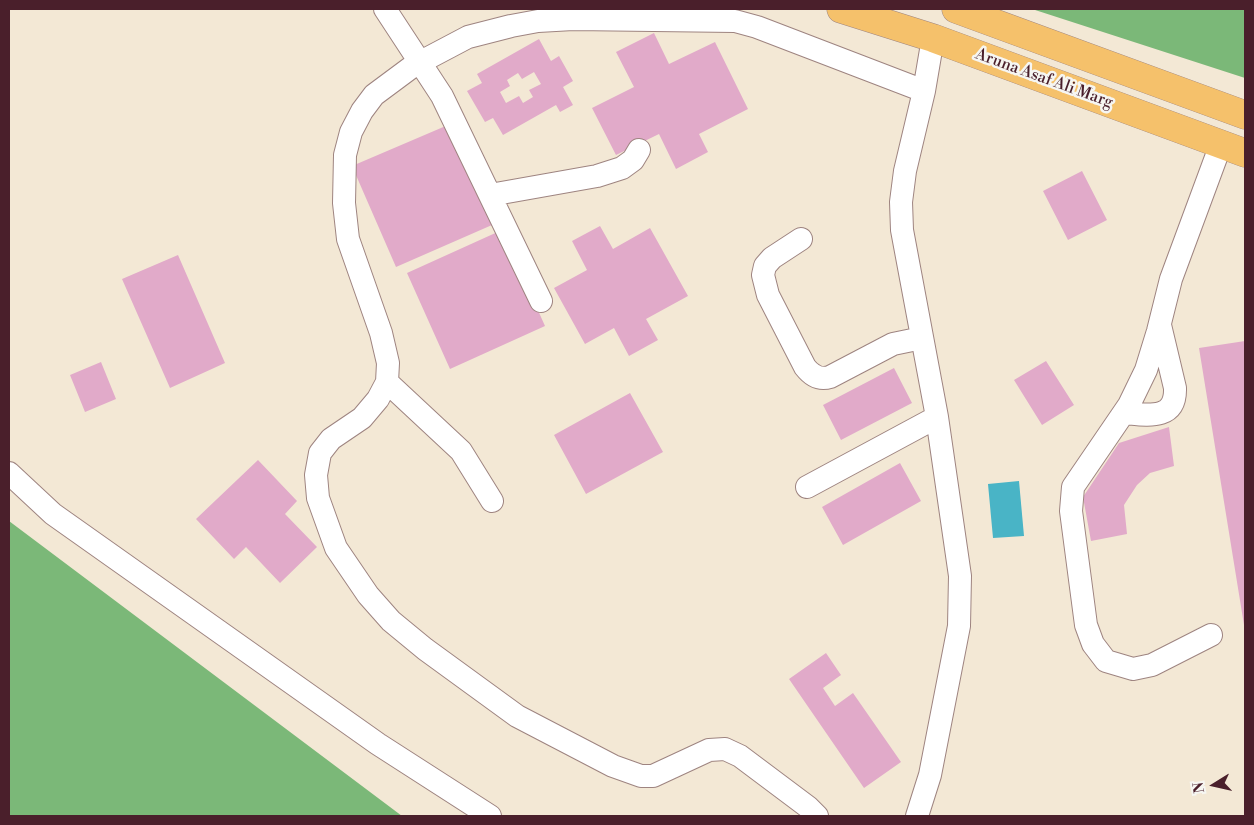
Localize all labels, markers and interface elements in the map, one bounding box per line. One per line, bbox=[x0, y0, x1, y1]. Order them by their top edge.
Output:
street label: Aruna Asaf Ali Marg bbox=[973, 45, 1115, 113]
north arrow bbox=[1189, 760, 1239, 810]
text: N bbox=[1189, 781, 1209, 795]

